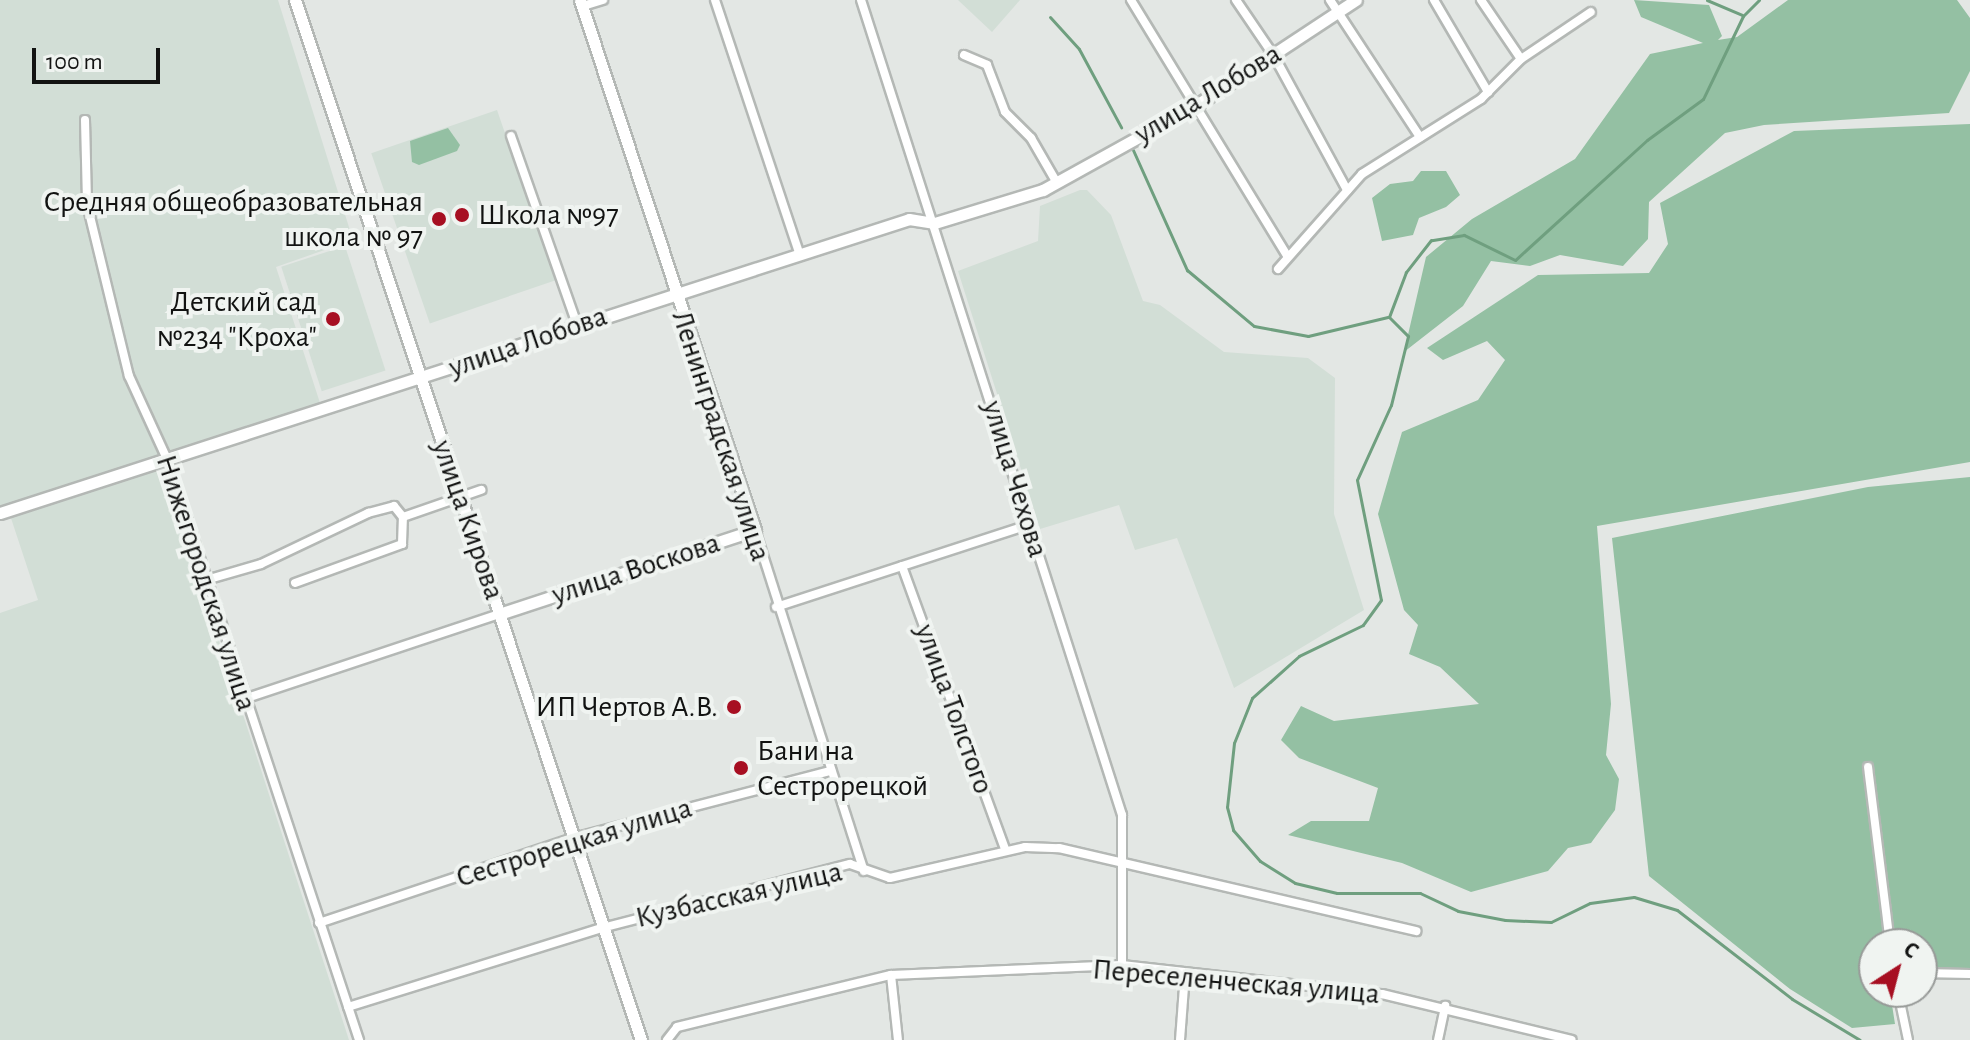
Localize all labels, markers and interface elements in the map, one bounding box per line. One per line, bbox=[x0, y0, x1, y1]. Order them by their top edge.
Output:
scale bar bbox=[36, 32, 164, 82]
street label: улица Лобова bbox=[1128, 36, 1288, 152]
text: 100 m bbox=[46, 50, 103, 74]
place label: Средняя общеобразовательная школа № 97 bbox=[44, 184, 423, 254]
place label: Школа №97 bbox=[478, 197, 619, 233]
marker: Школа №97 bbox=[453, 206, 471, 224]
marker: Средняя общеобразовательная школа № 97 bbox=[430, 210, 448, 228]
place label: Детский сад №234 "Кроха" bbox=[157, 284, 317, 354]
street label: улица Лобова bbox=[444, 298, 612, 386]
street label: Ленинградская улица bbox=[664, 306, 778, 566]
marker: Детский сад №234 "Кроха" bbox=[324, 310, 342, 328]
street label: улица Чехова bbox=[974, 396, 1056, 562]
street label: улица Кирова bbox=[424, 435, 512, 605]
street label: Нижегородская улица bbox=[148, 450, 264, 716]
street label: улица Воскова bbox=[547, 525, 725, 613]
street label: улица Толстого bbox=[907, 619, 1001, 799]
place label: ИП Чертов А.В. bbox=[535, 689, 718, 725]
marker: ИП Чертов А.В. bbox=[725, 698, 743, 716]
place label: Бани на Сестрорецкой bbox=[757, 733, 928, 804]
marker: Бани на Сестрорецкой bbox=[732, 759, 750, 777]
street label: Сестрорецкая улица bbox=[452, 790, 696, 896]
street label: Кузбасская улица bbox=[632, 854, 846, 936]
north arrow bbox=[1858, 928, 1938, 1008]
text: С bbox=[1900, 938, 1922, 963]
street label: Переселенческая улица bbox=[1091, 952, 1381, 1012]

